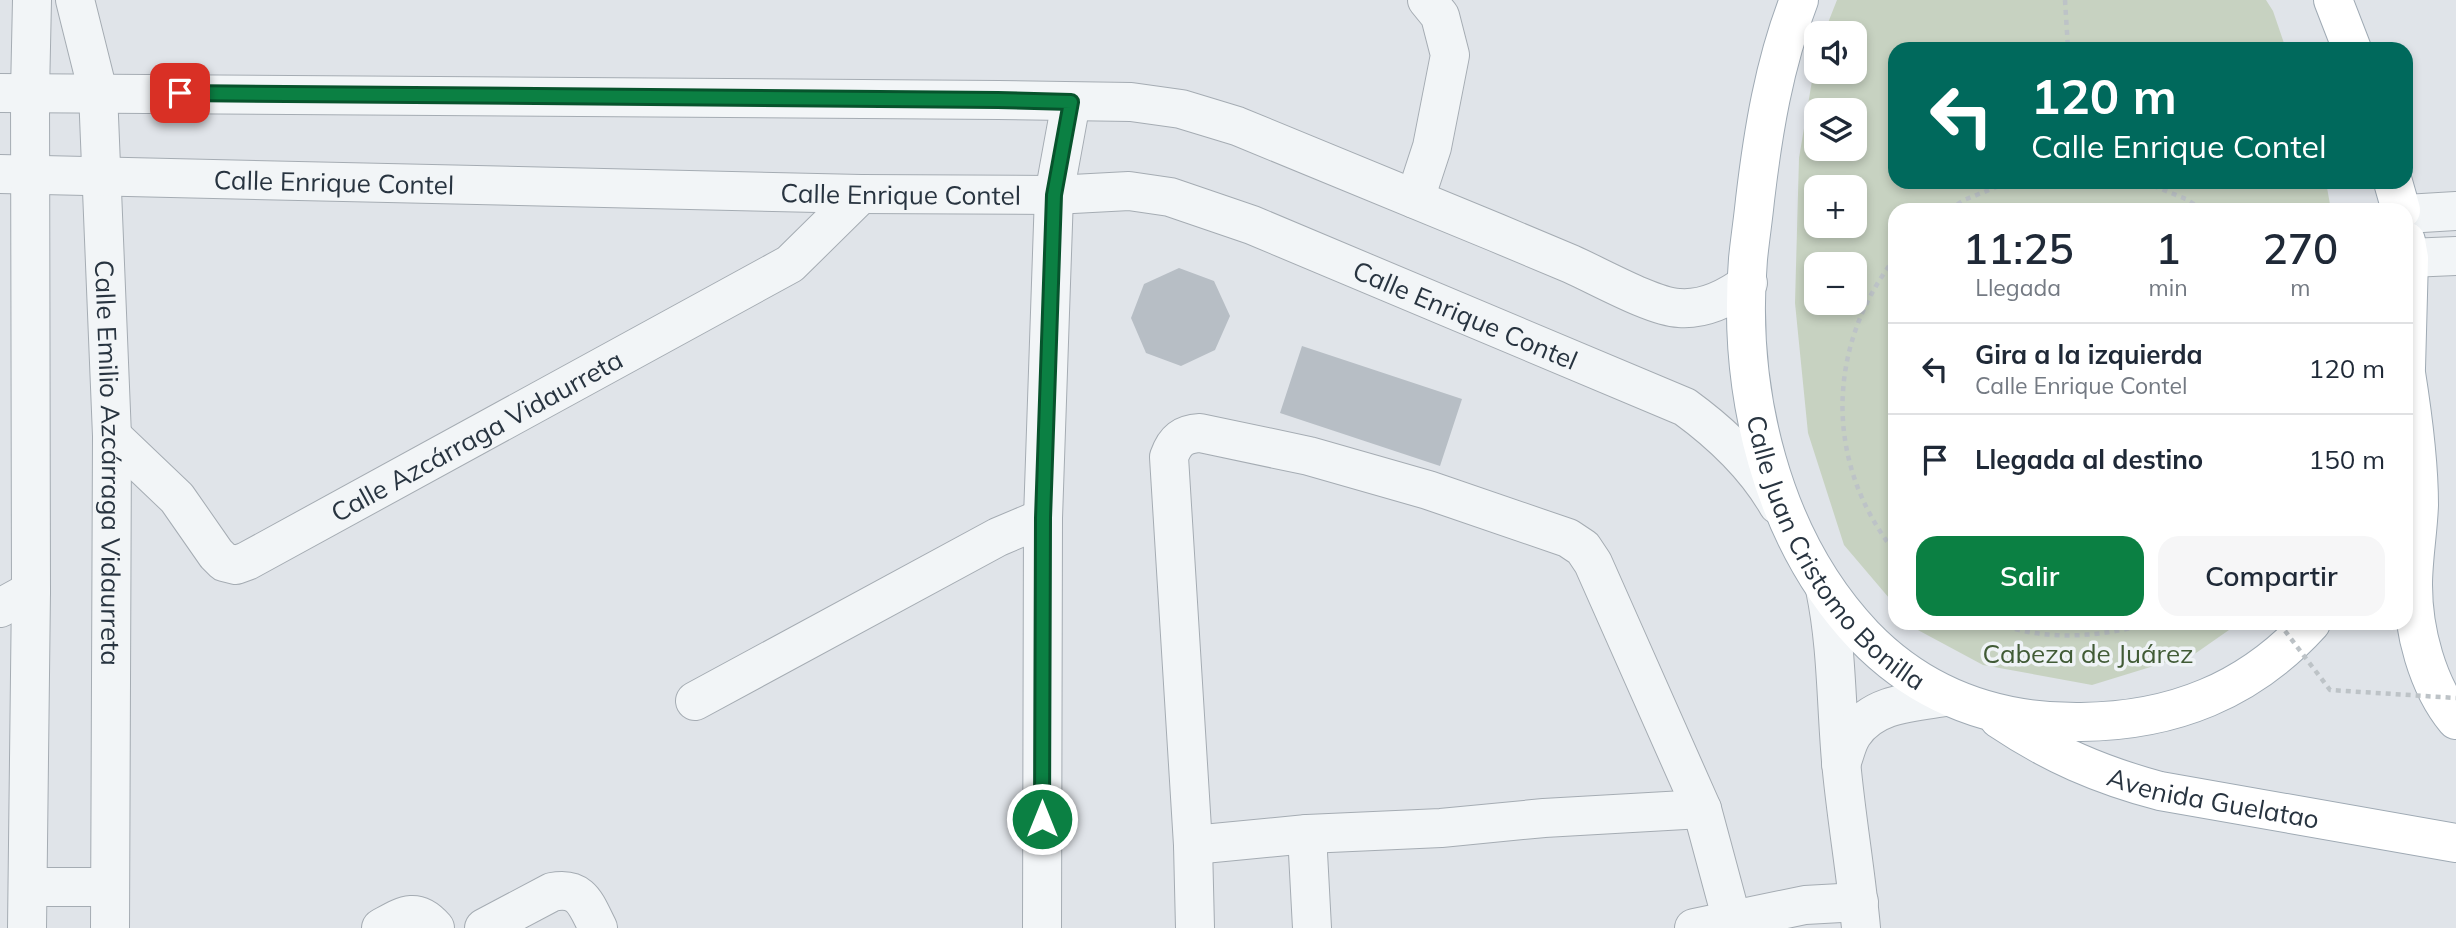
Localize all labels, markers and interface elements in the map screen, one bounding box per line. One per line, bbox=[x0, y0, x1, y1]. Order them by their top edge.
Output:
map controls bbox=[1804, 21, 1867, 315]
button: sound bbox=[1804, 21, 1867, 84]
pin bbox=[150, 63, 210, 123]
text: 120 m bbox=[2031, 65, 2177, 126]
icon: left bbox=[1916, 70, 2007, 161]
icon: arrive bbox=[161, 74, 199, 112]
button: layers bbox=[1804, 98, 1867, 161]
text: Calle Enrique Contel bbox=[2031, 126, 2327, 166]
street label: Calle Enrique Contel bbox=[213, 162, 454, 201]
button: + bbox=[1804, 175, 1867, 238]
street label: Calle Enrique Contel bbox=[780, 176, 1021, 211]
text: 11:25 bbox=[1963, 222, 2074, 275]
text: 1 bbox=[2155, 222, 2181, 275]
text: 270 bbox=[2263, 222, 2338, 275]
button: − bbox=[1804, 252, 1867, 315]
street label: Calle Enrique Contel bbox=[1348, 253, 1583, 377]
street label: Calle Emilio Azcárraga Vidaurreta bbox=[88, 259, 129, 666]
text: Llegada bbox=[1975, 273, 2061, 302]
text: min bbox=[2148, 273, 2188, 302]
text: m bbox=[2290, 273, 2310, 302]
text: Gira a la izquierda bbox=[1975, 338, 2203, 371]
street label: Calle Azcárraga Vidaurreta bbox=[325, 342, 628, 529]
icon: left bbox=[1916, 350, 1954, 388]
text: 120 m bbox=[2309, 352, 2385, 385]
text: Calle Enrique Contel bbox=[1975, 371, 2188, 400]
street label: Calle Juan Cristomo Bonilla bbox=[1740, 412, 1932, 697]
icon: arrive bbox=[1916, 441, 1954, 479]
text: Llegada al destino bbox=[1975, 443, 2203, 476]
text: 150 m bbox=[2309, 443, 2385, 476]
button: Salir bbox=[1916, 536, 2144, 616]
button: Compartir bbox=[2158, 536, 2385, 616]
park label: Cabeza de Juárez bbox=[1983, 637, 2193, 670]
street label: Avenida Guelatao bbox=[2103, 759, 2322, 835]
position arrow bbox=[1005, 782, 1079, 856]

